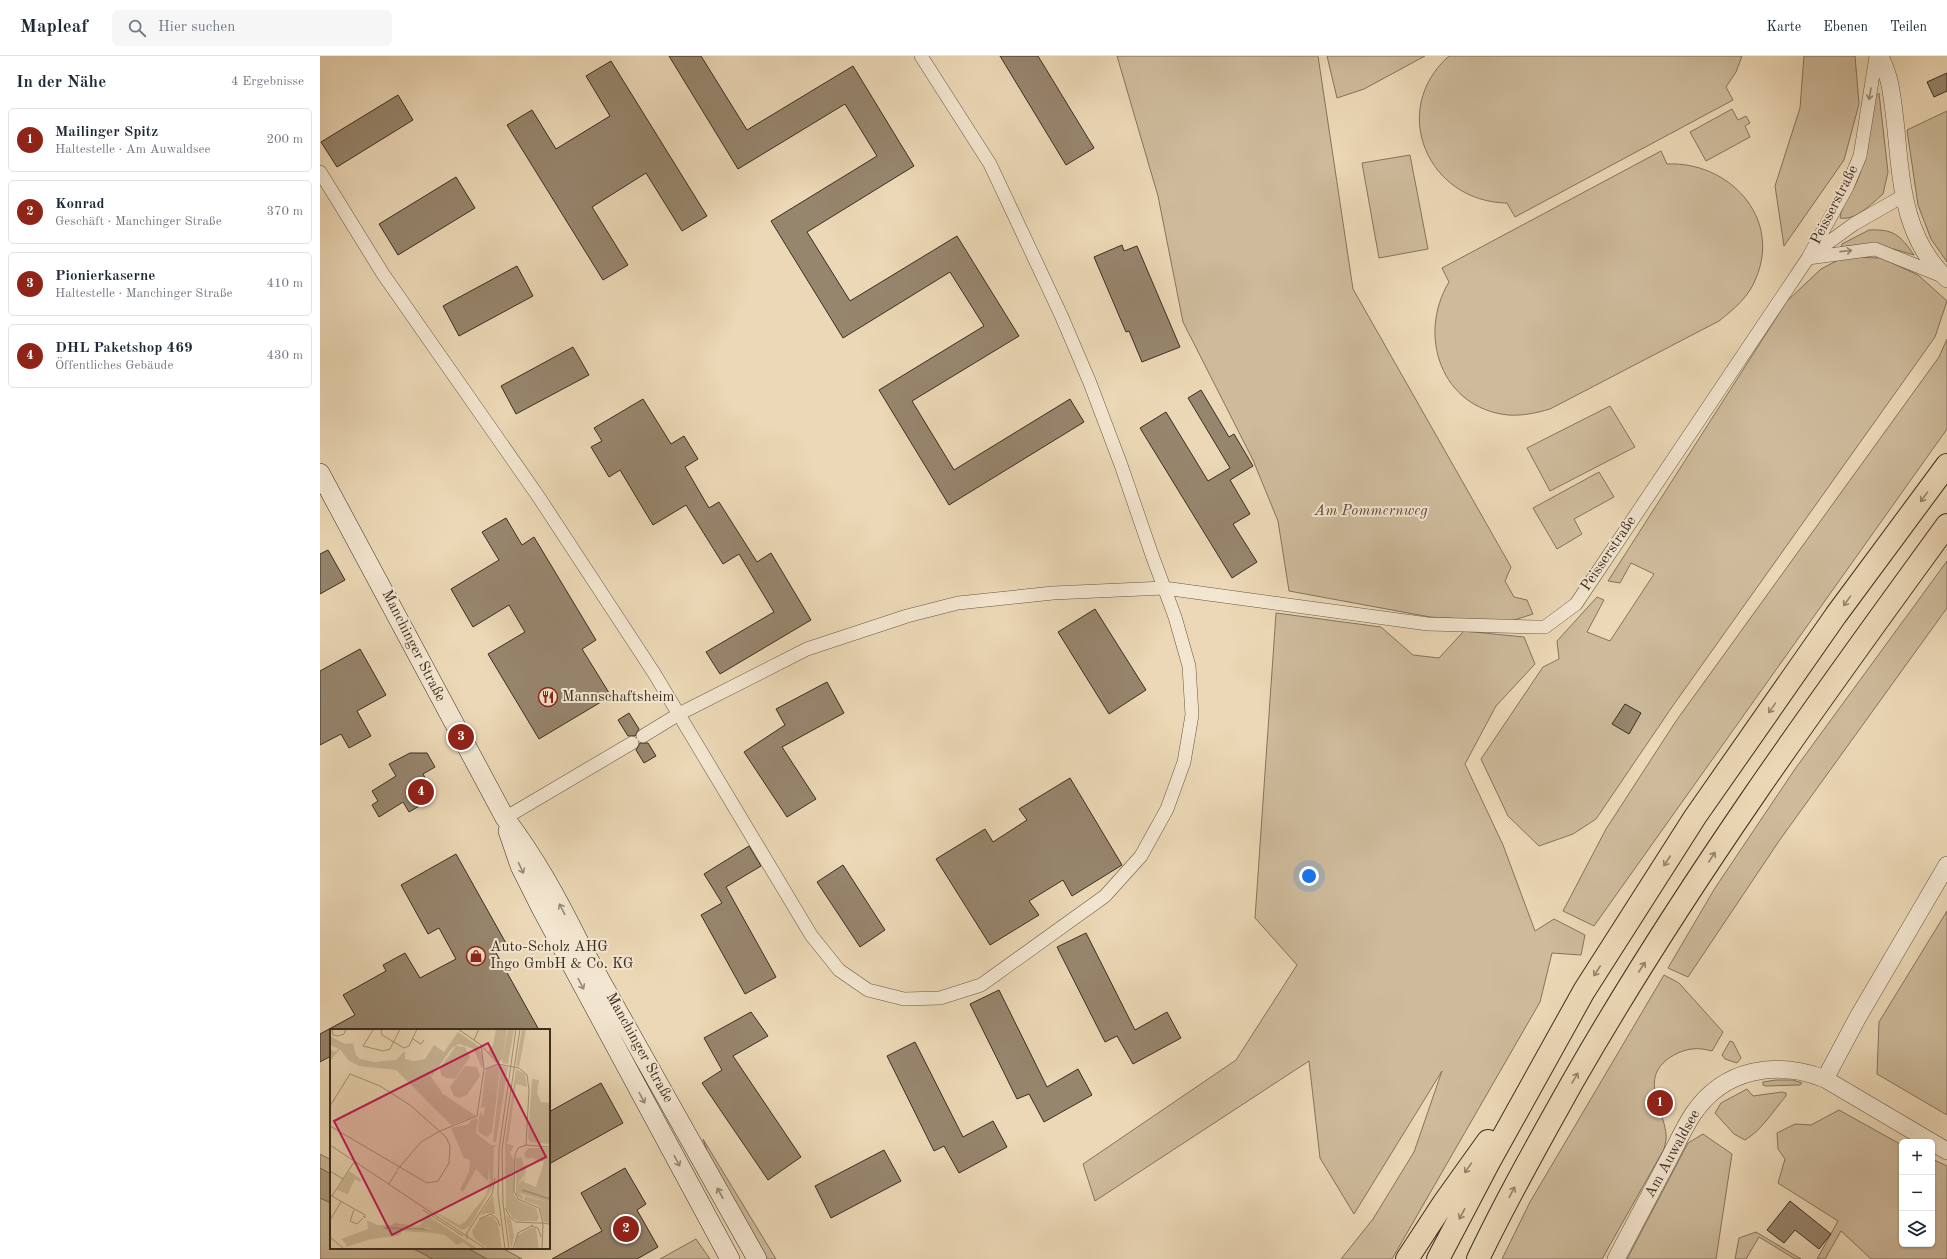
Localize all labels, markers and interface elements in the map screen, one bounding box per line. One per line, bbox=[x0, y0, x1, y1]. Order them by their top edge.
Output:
search box bbox=[112, 10, 392, 46]
icon: search bbox=[126, 17, 148, 39]
text: Mapleaf bbox=[20, 18, 88, 37]
text: Hier suchen bbox=[158, 20, 235, 35]
text: Karte bbox=[1767, 20, 1801, 34]
text: Ebenen bbox=[1823, 20, 1868, 34]
text: Teilen bbox=[1890, 20, 1927, 34]
text: In der Nähe bbox=[16, 74, 106, 91]
text: 4 Ergebnisse bbox=[231, 75, 304, 88]
one-way arrow bbox=[1866, 88, 1874, 101]
text: Mailinger Spitz bbox=[55, 125, 158, 140]
text: 1 bbox=[26, 133, 34, 146]
text: 200 m bbox=[266, 133, 303, 146]
text: Haltestelle · Am Auwaldsee bbox=[55, 143, 211, 156]
street label: Peisserstraße bbox=[1809, 163, 1861, 247]
text: Konrad bbox=[55, 197, 105, 212]
text: 2 bbox=[26, 205, 34, 218]
text: 370 m bbox=[266, 205, 303, 218]
text: Geschäft · Manchinger Straße bbox=[55, 215, 222, 228]
one-way arrow bbox=[1839, 248, 1852, 255]
text: Pionierkaserne bbox=[55, 269, 155, 284]
text: 3 bbox=[26, 277, 34, 290]
text: 410 m bbox=[266, 277, 303, 290]
text: Haltestelle · Manchinger Straße bbox=[55, 287, 233, 300]
text: DHL Paketshop 469 bbox=[55, 341, 193, 356]
text: 4 bbox=[26, 349, 34, 362]
text: 430 m bbox=[266, 349, 303, 362]
text: Öffentliches Gebäude bbox=[55, 359, 173, 372]
one-way arrow bbox=[1920, 491, 1928, 502]
park label: Am Pommernweg bbox=[1313, 504, 1428, 519]
street label: Peisserstraße bbox=[1579, 514, 1639, 594]
street label: Manchinger Straße bbox=[378, 588, 448, 704]
one-way arrow bbox=[1843, 596, 1851, 607]
restaurant icon: Mannschaftsheim bbox=[537, 686, 559, 708]
place label: Mannschaftsheim bbox=[562, 690, 675, 705]
one-way arrow bbox=[1768, 702, 1776, 713]
pin: 3 bbox=[448, 722, 474, 752]
pin: 4 bbox=[408, 777, 434, 807]
one-way arrow bbox=[1708, 852, 1716, 863]
one-way arrow bbox=[1662, 856, 1671, 867]
one-way arrow bbox=[518, 862, 525, 874]
your location bbox=[1299, 866, 1319, 886]
one-way arrow bbox=[558, 904, 566, 916]
place label: Auto-Scholz AHG Ingo GmbH & Co. KG bbox=[490, 940, 634, 972]
shop icon: Auto-Scholz AHG Ingo GmbH & Co. KG bbox=[465, 945, 487, 967]
one-way arrow bbox=[1638, 962, 1646, 973]
one-way arrow bbox=[1593, 965, 1601, 976]
one-way arrow bbox=[578, 978, 585, 990]
street label: Manchinger Straße bbox=[603, 990, 675, 1106]
inset map bbox=[330, 1029, 550, 1249]
one-way arrow bbox=[1572, 1072, 1579, 1084]
pin: 1 bbox=[1647, 1088, 1673, 1118]
one-way arrow bbox=[639, 1092, 647, 1104]
street label: Am Auwaldsee bbox=[1643, 1108, 1703, 1200]
map controls bbox=[1899, 1139, 1935, 1247]
button: + bbox=[1899, 1139, 1935, 1175]
one-way arrow bbox=[673, 1155, 681, 1167]
one-way arrow bbox=[1464, 1163, 1472, 1174]
button: − bbox=[1899, 1175, 1935, 1211]
one-way arrow bbox=[1509, 1186, 1517, 1198]
one-way arrow bbox=[715, 1187, 723, 1199]
one-way arrow bbox=[1457, 1208, 1465, 1220]
button: layers bbox=[1899, 1211, 1935, 1247]
pin: 2 bbox=[613, 1214, 639, 1244]

